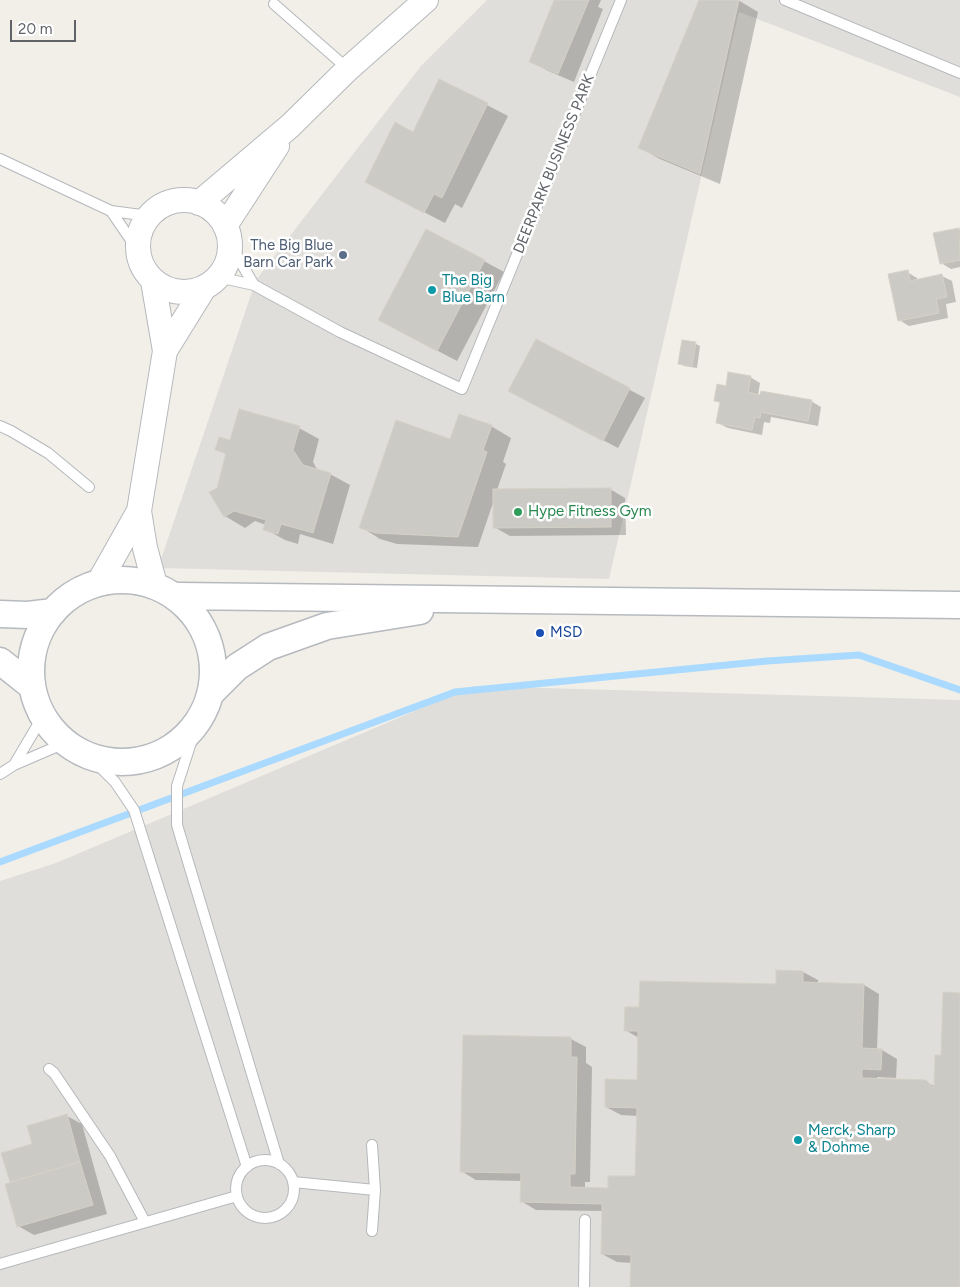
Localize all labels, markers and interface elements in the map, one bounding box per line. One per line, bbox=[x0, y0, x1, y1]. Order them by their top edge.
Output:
scale bar bbox=[12, 10, 79, 42]
text: 20 m bbox=[18, 20, 52, 38]
street label: DEERPARK BUSINESS PARK bbox=[510, 72, 598, 256]
place label: The Big Blue Barn Car Park bbox=[243, 237, 333, 272]
marker: The Big Blue Barn Car Park bbox=[337, 249, 349, 261]
place label: The Big Blue Barn bbox=[442, 272, 505, 307]
marker: The Big Blue Barn bbox=[426, 284, 438, 296]
place label: Hype Fitness Gym bbox=[528, 503, 652, 521]
marker: Hype Fitness Gym bbox=[512, 506, 524, 518]
place label: MSD bbox=[550, 624, 582, 642]
marker: MSD bbox=[534, 627, 546, 639]
place label: Merck, Sharp & Dohme bbox=[808, 1122, 896, 1157]
marker: Merck, Sharp & Dohme bbox=[792, 1134, 804, 1146]

